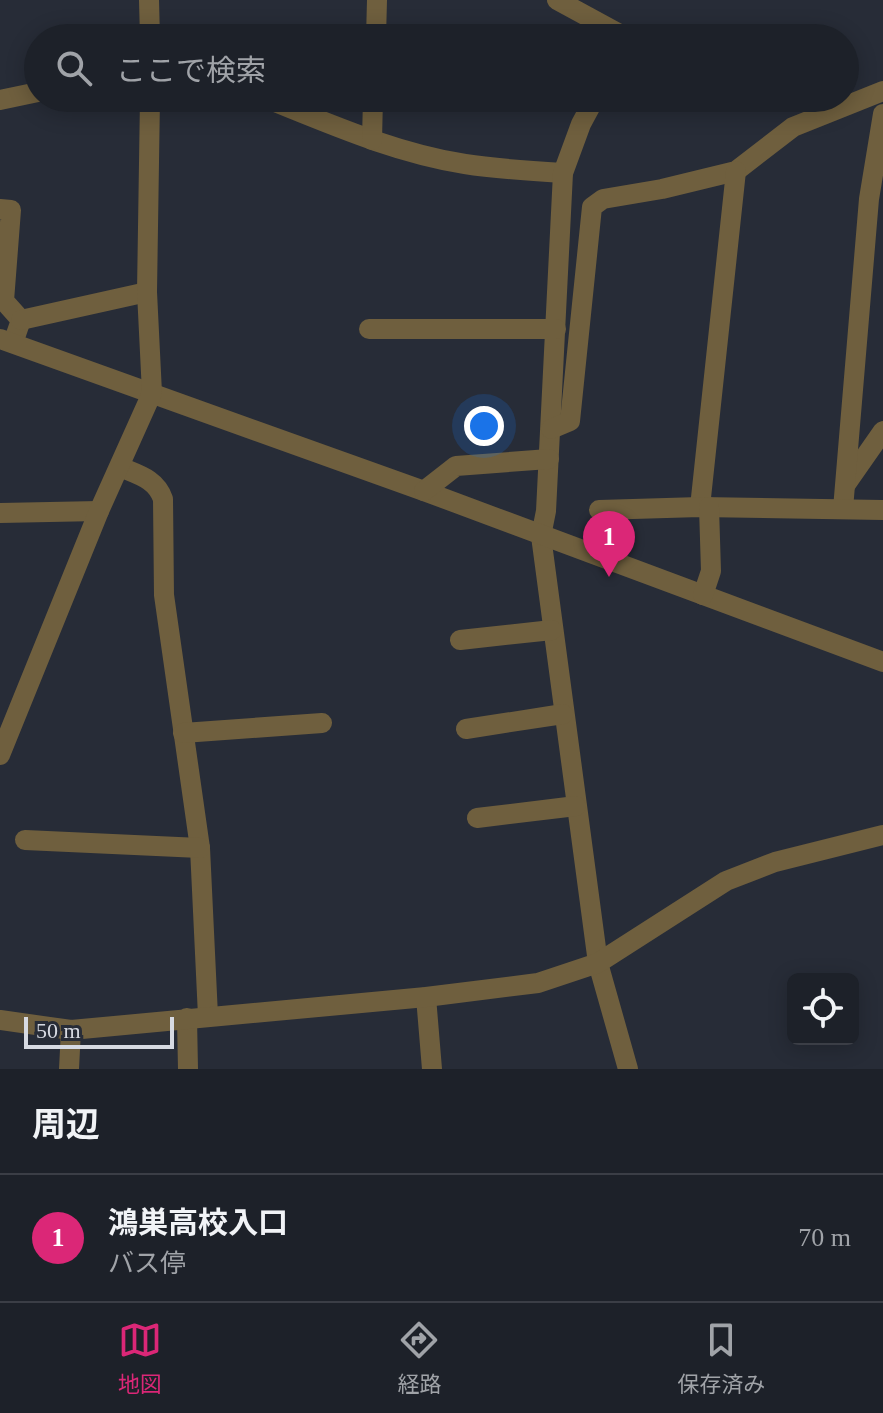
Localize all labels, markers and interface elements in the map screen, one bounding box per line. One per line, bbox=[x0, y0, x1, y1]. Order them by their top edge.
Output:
search box bbox=[24, 24, 859, 112]
icon: search bbox=[52, 46, 96, 90]
text: ここで検索 bbox=[116, 54, 266, 87]
your location bbox=[464, 406, 504, 446]
pin: 1 bbox=[583, 511, 635, 577]
map controls bbox=[787, 973, 859, 1045]
button: locate bbox=[787, 973, 859, 1045]
scale bar bbox=[24, 1013, 174, 1049]
text: 50 m bbox=[36, 1018, 81, 1043]
text: 周辺 bbox=[32, 1106, 100, 1143]
text: 鴻巣高校入口 bbox=[108, 1206, 288, 1239]
text: 1 bbox=[52, 1223, 65, 1252]
text: 70 m bbox=[798, 1223, 851, 1252]
text: バス停 bbox=[108, 1249, 186, 1278]
tab: 地図 bbox=[118, 1318, 162, 1398]
tab: 経路 bbox=[397, 1318, 441, 1398]
tab: 保存済み bbox=[677, 1318, 765, 1398]

